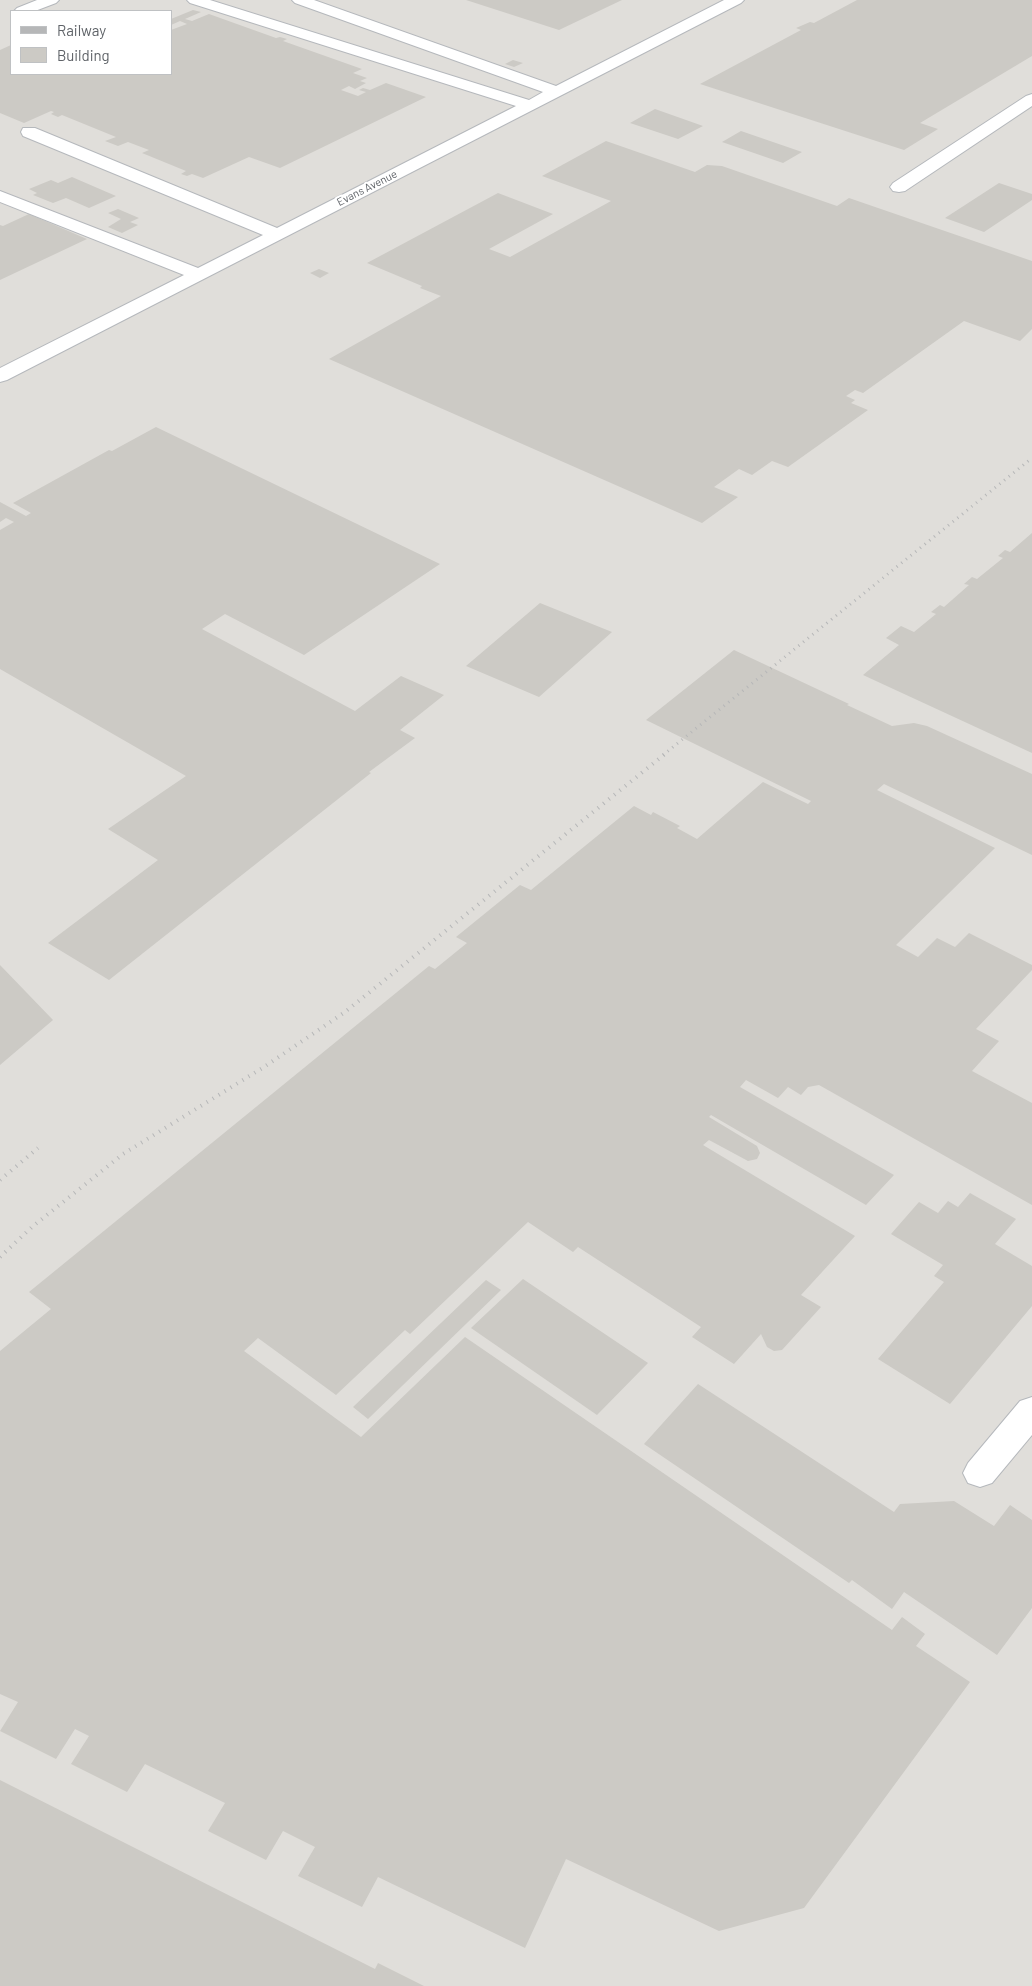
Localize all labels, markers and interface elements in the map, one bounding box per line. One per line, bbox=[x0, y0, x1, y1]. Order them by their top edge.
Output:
legend bbox=[10, 10, 172, 75]
text: Railway bbox=[57, 21, 106, 39]
text: Building bbox=[57, 46, 110, 64]
street label: Evans Avenue bbox=[335, 167, 399, 209]

